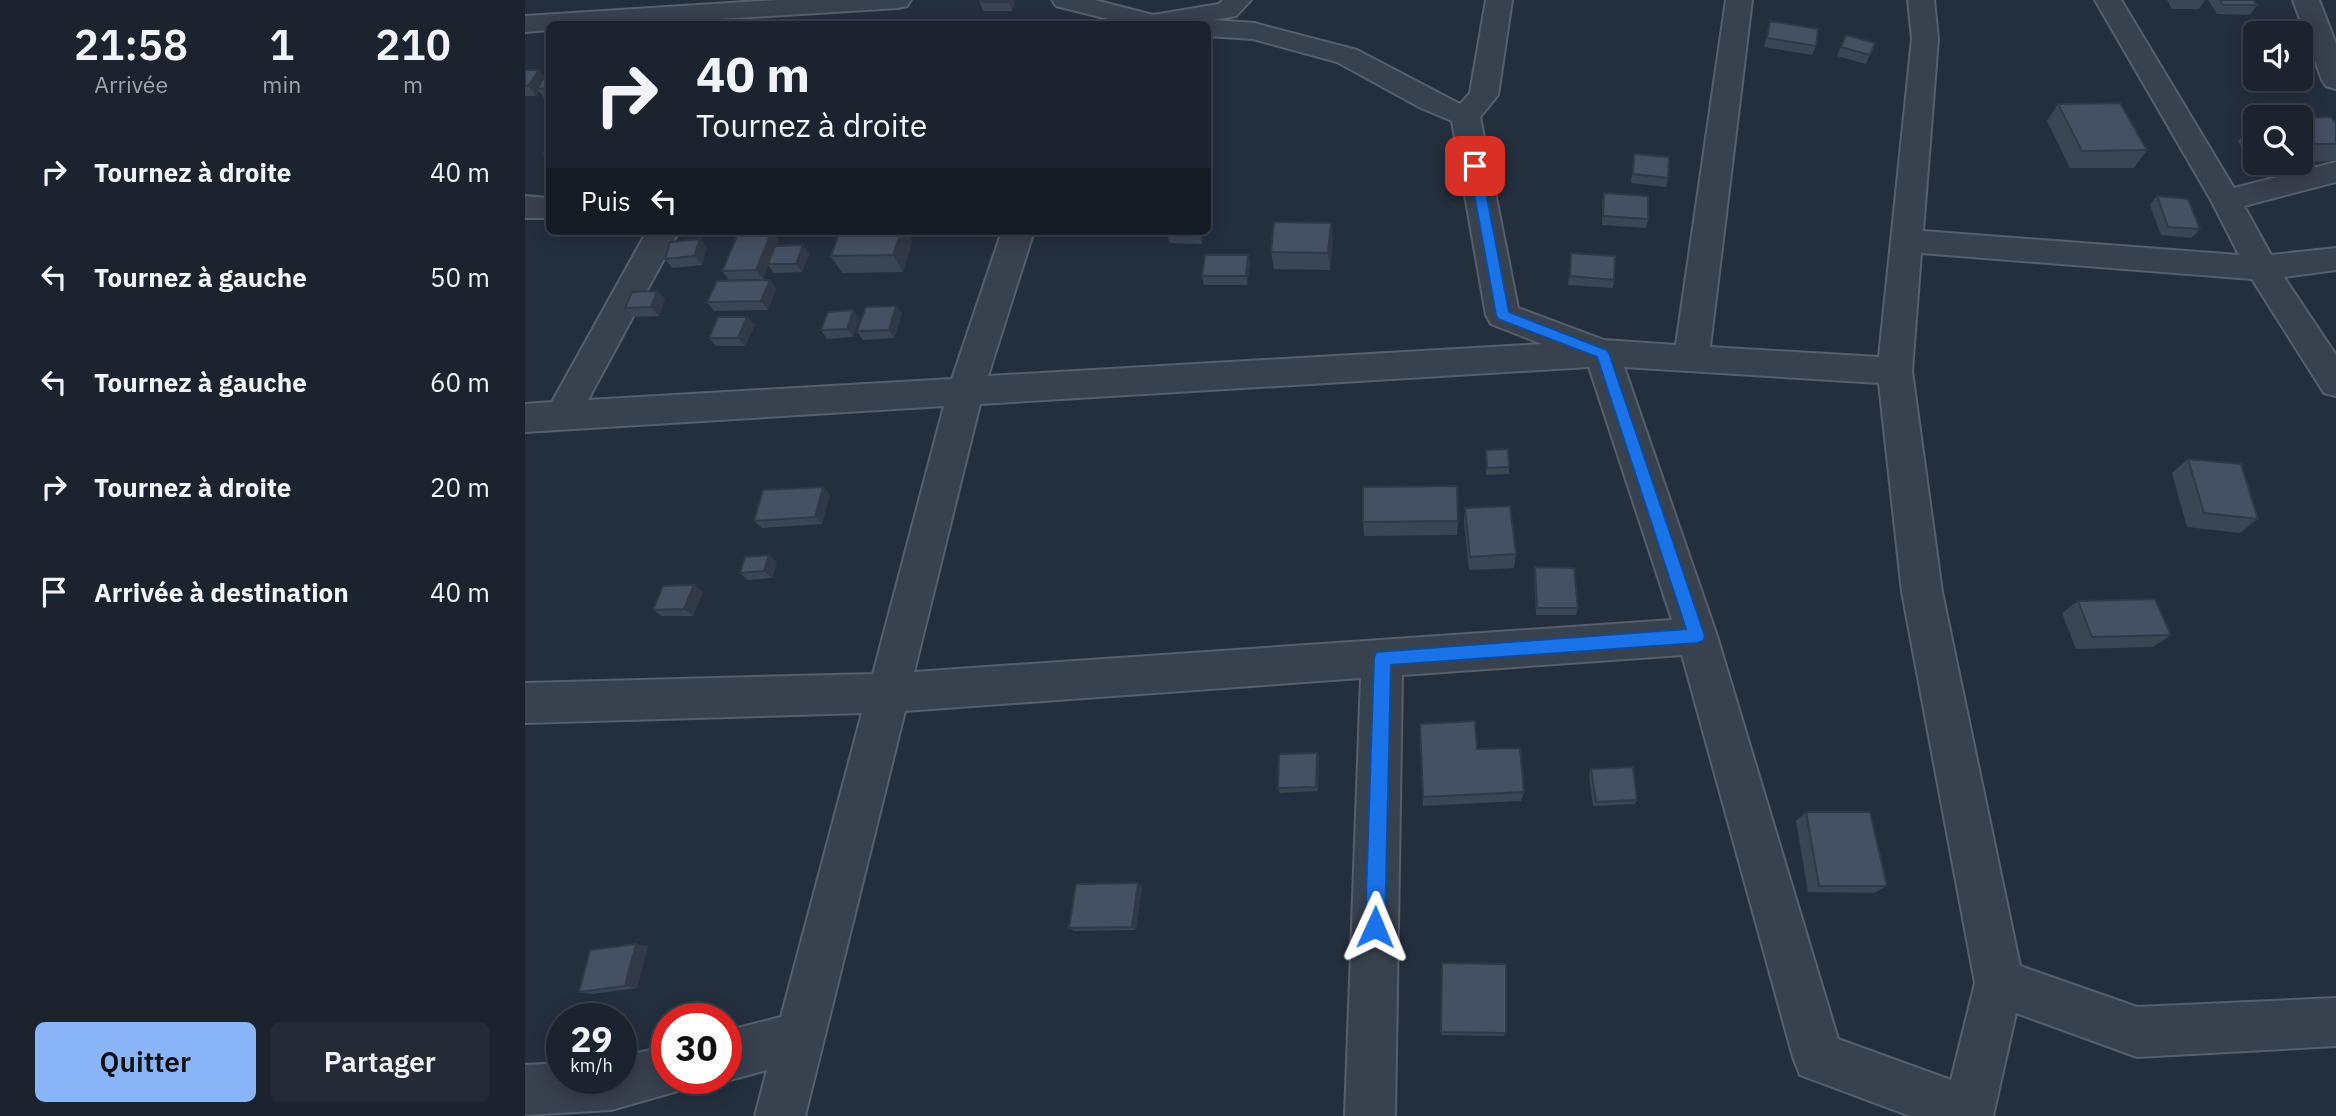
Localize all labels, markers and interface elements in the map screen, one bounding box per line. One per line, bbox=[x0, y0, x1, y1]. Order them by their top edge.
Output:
text: 21:58 bbox=[74, 17, 188, 72]
text: 1 bbox=[269, 17, 294, 72]
text: 210 bbox=[375, 17, 451, 72]
map controls bbox=[2243, 21, 2313, 175]
button: sound bbox=[2243, 21, 2313, 91]
text: 40 m bbox=[696, 42, 810, 105]
icon: right bbox=[581, 49, 672, 140]
text: Arrivée bbox=[94, 69, 168, 99]
text: min bbox=[262, 69, 301, 99]
text: m bbox=[403, 69, 423, 99]
text: Tournez à droite bbox=[696, 104, 927, 146]
button: search bbox=[2243, 105, 2313, 175]
pin bbox=[1445, 136, 1505, 196]
icon: arrive bbox=[1456, 147, 1494, 185]
icon: right bbox=[35, 153, 73, 191]
text: Tournez à droite bbox=[94, 155, 291, 189]
text: 40 m bbox=[430, 155, 490, 189]
icon: left bbox=[645, 182, 683, 220]
text: Puis bbox=[581, 184, 631, 218]
icon: left bbox=[35, 258, 73, 296]
text: Tournez à gauche bbox=[94, 260, 307, 294]
text: 50 m bbox=[430, 260, 490, 294]
icon: left bbox=[35, 363, 73, 401]
text: Tournez à gauche bbox=[94, 365, 307, 399]
text: 60 m bbox=[430, 365, 490, 399]
icon: right bbox=[35, 468, 73, 506]
text: Tournez à droite bbox=[94, 470, 291, 504]
text: 20 m bbox=[430, 470, 490, 504]
icon: arrive bbox=[35, 573, 73, 611]
text: Arrivée à destination bbox=[94, 575, 349, 609]
text: 40 m bbox=[430, 575, 490, 609]
position arrow bbox=[1338, 890, 1412, 964]
speed limit sign: 30 bbox=[651, 1003, 742, 1094]
text: 29 bbox=[570, 1016, 613, 1062]
button: Quitter bbox=[35, 1022, 256, 1102]
button: Partager bbox=[270, 1022, 490, 1102]
text: km/h bbox=[570, 1054, 613, 1077]

